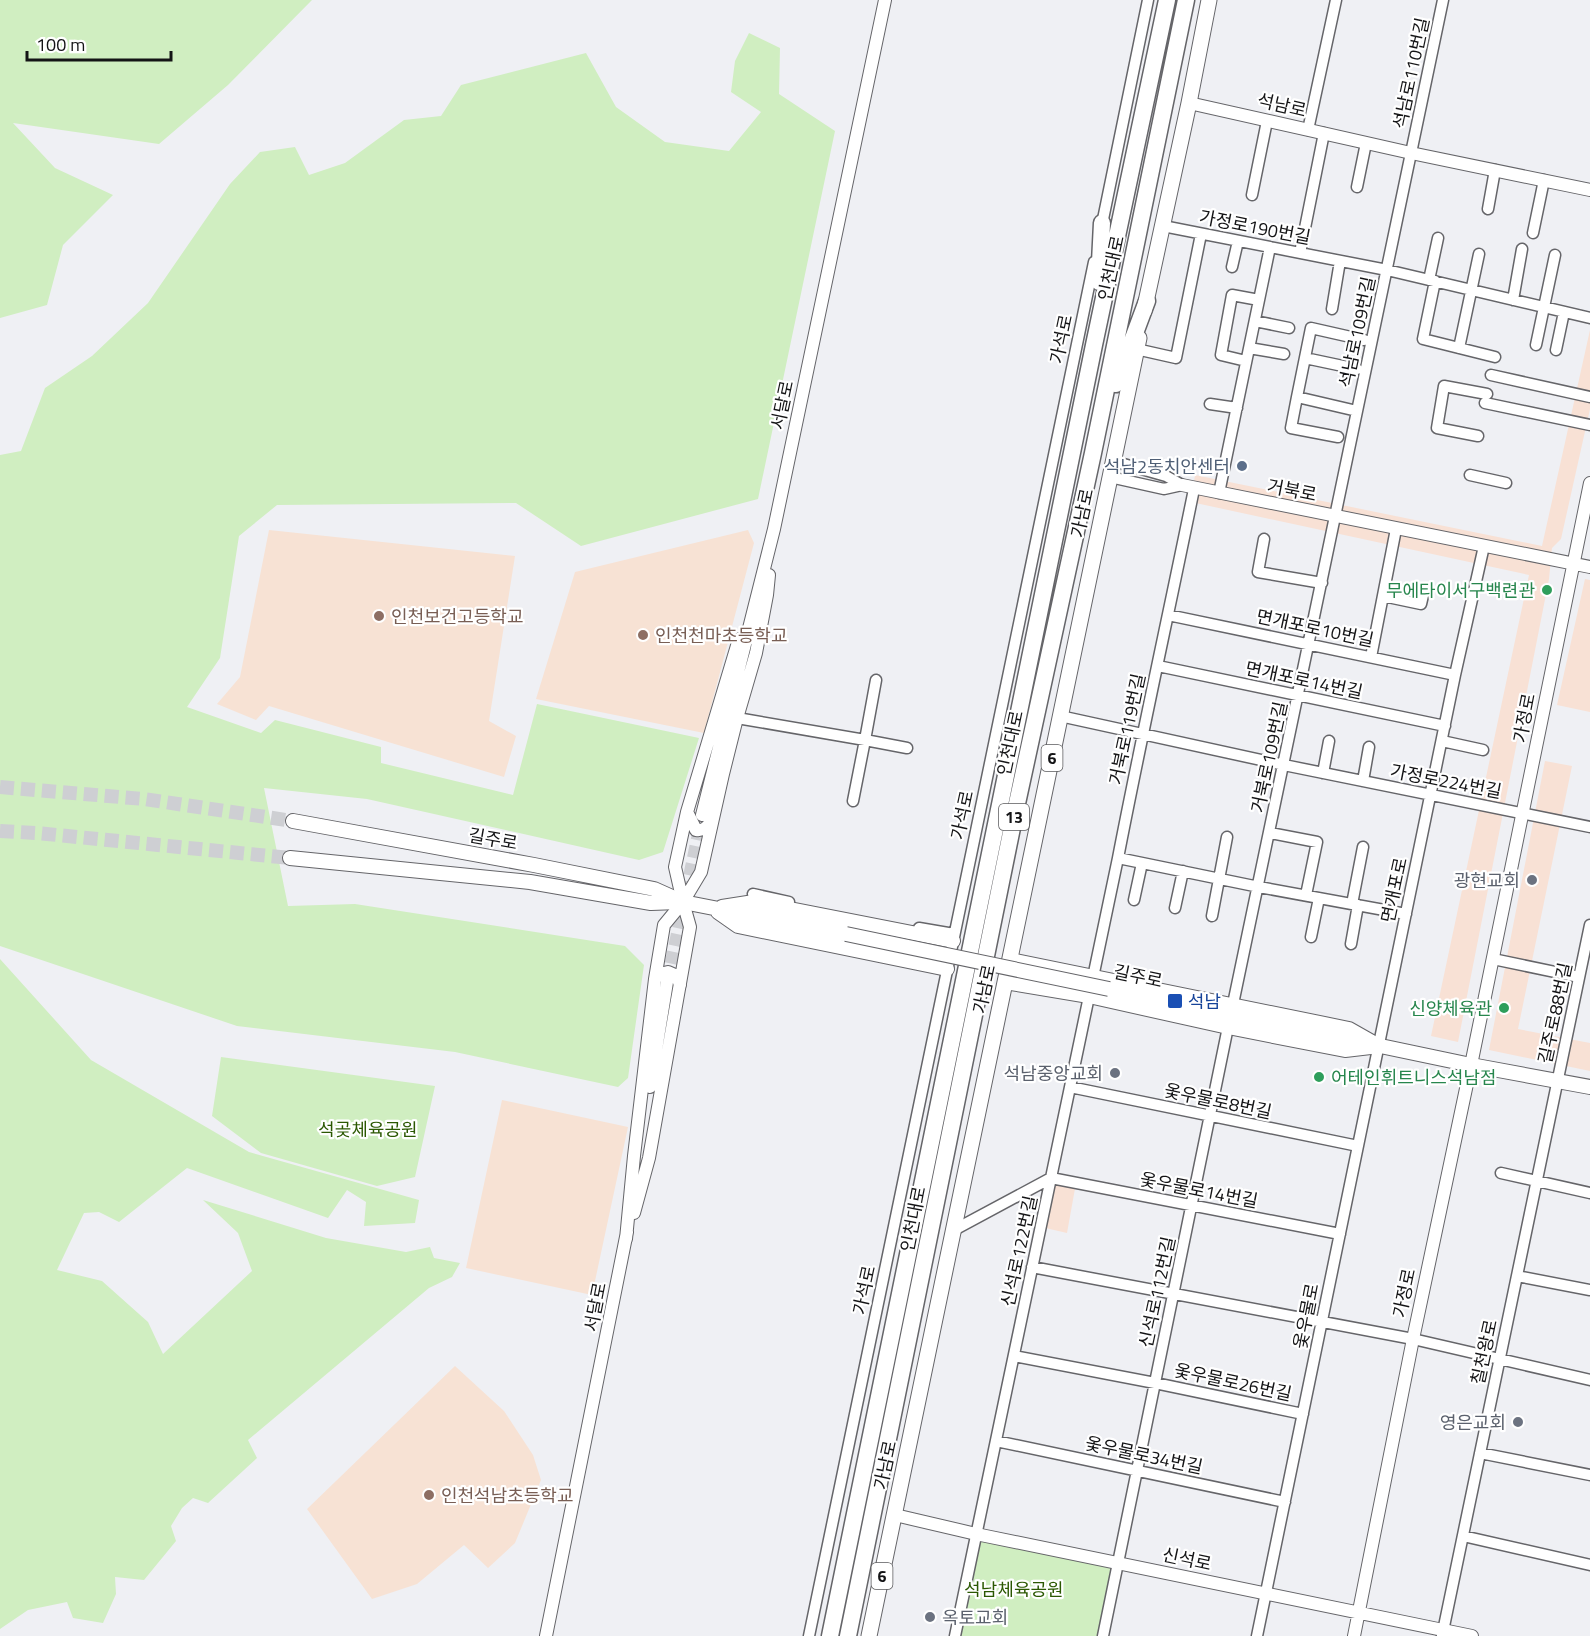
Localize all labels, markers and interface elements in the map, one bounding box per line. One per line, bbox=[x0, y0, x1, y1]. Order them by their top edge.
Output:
street label: 석남로110번길 bbox=[1386, 15, 1436, 131]
scale bar bbox=[27, 24, 171, 62]
text: 100 m bbox=[36, 31, 85, 58]
street label: 석남로 bbox=[1255, 86, 1309, 124]
street label: 가정로190번길 bbox=[1197, 203, 1313, 251]
street label: 인천대로 bbox=[1091, 233, 1131, 303]
street label: 석남로109번길 bbox=[1332, 274, 1382, 390]
street label: 가석로 bbox=[1043, 312, 1079, 366]
street label: 서달로 bbox=[764, 378, 800, 432]
place label: 석남2동치안센터 bbox=[1104, 453, 1230, 480]
marker: 석남2동치안센터 bbox=[1235, 459, 1249, 473]
street label: 거북로 bbox=[1265, 472, 1319, 508]
street label: 가남로 bbox=[1064, 486, 1100, 540]
place label: 무에타이서구백련관 bbox=[1386, 577, 1535, 604]
marker: 무에타이서구백련관 bbox=[1540, 583, 1554, 597]
street label: 면개포로10번길 bbox=[1254, 602, 1376, 654]
place label: 인천보건고등학교 bbox=[391, 603, 523, 630]
marker: 인천보건고등학교 bbox=[372, 609, 386, 623]
place label: 인천천마초등학교 bbox=[655, 622, 787, 649]
marker: 인천천마초등학교 bbox=[636, 628, 650, 642]
street label: 면개포로14번길 bbox=[1243, 654, 1365, 706]
street label: 거북로119번길 bbox=[1102, 671, 1152, 787]
street label: 가정로 bbox=[1506, 691, 1542, 745]
street label: 거북로109번길 bbox=[1244, 699, 1294, 815]
street label: 인천대로 bbox=[990, 708, 1030, 778]
road number: 6 bbox=[1042, 745, 1062, 771]
street label: 가정로224번길 bbox=[1388, 757, 1504, 805]
street label: 가석로 bbox=[944, 788, 980, 842]
road number: 13 bbox=[999, 804, 1029, 830]
street label: 길주로 bbox=[466, 821, 520, 857]
street label: 면개포로 bbox=[1374, 855, 1414, 925]
place label: 광현교회 bbox=[1454, 867, 1520, 894]
marker: 광현교회 bbox=[1525, 873, 1539, 887]
street label: 길주로 bbox=[1111, 958, 1165, 994]
street label: 길주로88번길 bbox=[1531, 960, 1579, 1066]
street label: 가남로 bbox=[966, 962, 1002, 1016]
place label: 석남 bbox=[1188, 988, 1221, 1015]
marker: 석남 bbox=[1166, 992, 1184, 1010]
place label: 신양체육관 bbox=[1409, 995, 1492, 1022]
marker: 신양체육관 bbox=[1497, 1001, 1511, 1015]
place label: 석남중앙교회 bbox=[1004, 1060, 1103, 1087]
place label: 어테인휘트니스석남점 bbox=[1331, 1064, 1497, 1091]
marker: 석남중앙교회 bbox=[1108, 1066, 1122, 1080]
marker: 어테인휘트니스석남점 bbox=[1312, 1070, 1326, 1084]
street label: 옻우물로8번길 bbox=[1162, 1076, 1274, 1126]
park label: 석곶체육공원 bbox=[318, 1116, 418, 1143]
street label: 옻우물로14번길 bbox=[1138, 1165, 1260, 1215]
street label: 인천대로 bbox=[893, 1184, 933, 1254]
street label: 신석로122번길 bbox=[994, 1193, 1044, 1309]
street label: 신석로112번길 bbox=[1132, 1234, 1182, 1350]
street label: 가석로 bbox=[846, 1263, 882, 1317]
street label: 가정로 bbox=[1386, 1266, 1422, 1320]
street label: 서달로 bbox=[577, 1280, 613, 1334]
street label: 옻우물로 bbox=[1286, 1281, 1326, 1351]
street label: 칠천왕로 bbox=[1464, 1317, 1504, 1387]
street label: 옻우물로26번길 bbox=[1172, 1356, 1294, 1408]
place label: 영은교회 bbox=[1440, 1409, 1506, 1436]
marker: 영은교회 bbox=[1511, 1415, 1525, 1429]
street label: 옻우물로34번길 bbox=[1083, 1429, 1205, 1481]
street label: 가남로 bbox=[867, 1438, 903, 1492]
place label: 인천석남초등학교 bbox=[441, 1482, 573, 1509]
marker: 인천석남초등학교 bbox=[422, 1488, 436, 1502]
street label: 신석로 bbox=[1160, 1541, 1214, 1577]
road number: 6 bbox=[872, 1563, 892, 1589]
park label: 석남체육공원 bbox=[964, 1576, 1064, 1603]
place label: 옥토교회 bbox=[942, 1604, 1008, 1631]
marker: 옥토교회 bbox=[923, 1610, 937, 1624]

